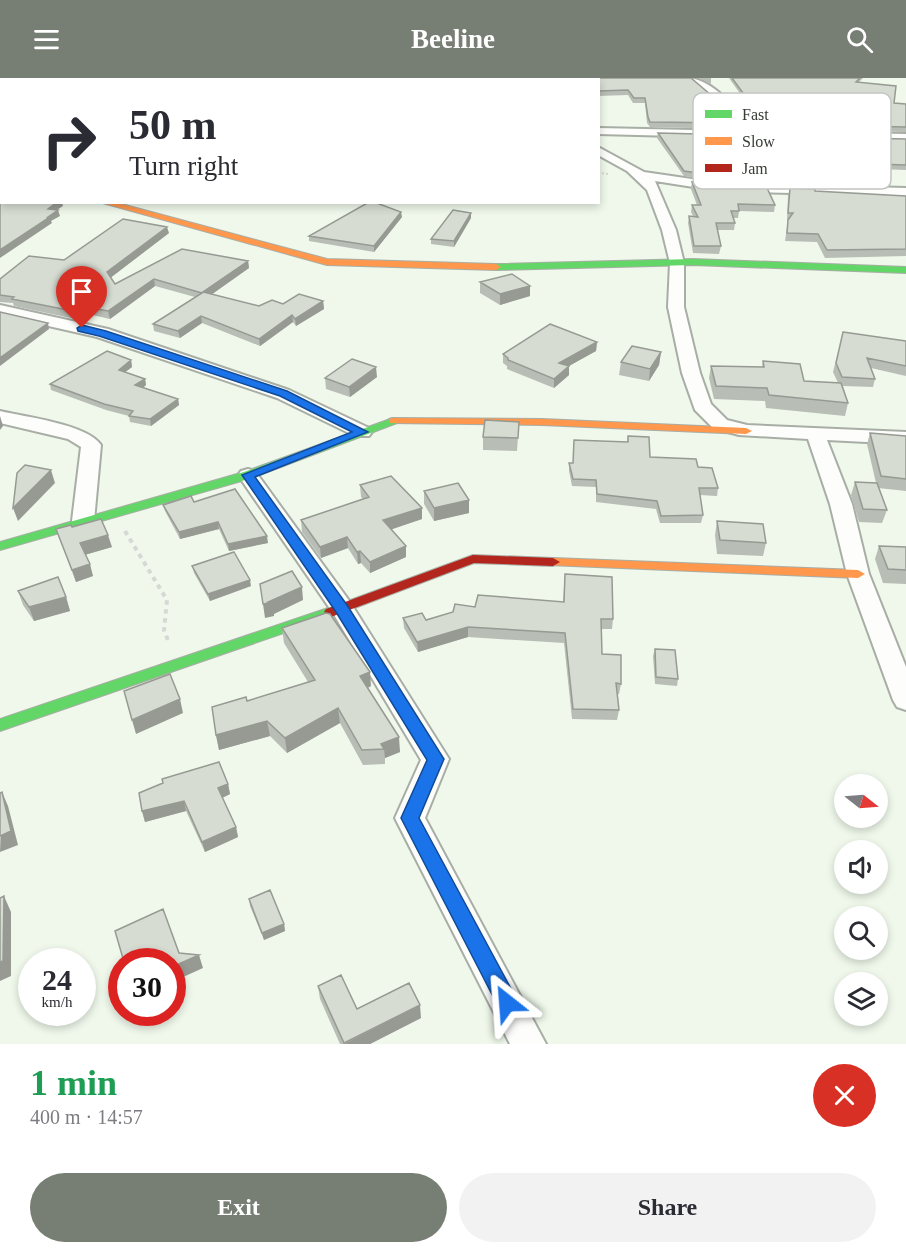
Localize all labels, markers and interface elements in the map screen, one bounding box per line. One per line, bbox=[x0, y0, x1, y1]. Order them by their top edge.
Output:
icon: menu bbox=[30, 23, 63, 56]
icon: search bbox=[843, 23, 876, 56]
text: Beeline bbox=[411, 24, 495, 54]
legend bbox=[693, 93, 891, 189]
icon: right bbox=[30, 102, 108, 180]
text: 50 m bbox=[129, 102, 217, 148]
text: Fast bbox=[742, 106, 769, 123]
text: Slow bbox=[742, 133, 775, 150]
text: Turn right bbox=[129, 151, 238, 181]
text: Jam bbox=[742, 160, 768, 177]
pin bbox=[56, 266, 107, 328]
icon: arrive bbox=[65, 275, 98, 308]
north arrow bbox=[834, 774, 888, 828]
map controls bbox=[834, 774, 888, 1026]
button: sound bbox=[834, 840, 888, 894]
button: search bbox=[834, 906, 888, 960]
speed limit sign: 30 bbox=[108, 948, 186, 1026]
text: 24 bbox=[42, 963, 72, 996]
position arrow bbox=[475, 971, 539, 1035]
button: layers bbox=[834, 972, 888, 1026]
text: km/h bbox=[42, 994, 72, 1010]
text: 1 min bbox=[30, 1063, 117, 1103]
button: close bbox=[813, 1064, 876, 1127]
text: 400 m · 14:57 bbox=[30, 1106, 143, 1128]
button: Exit bbox=[30, 1173, 447, 1242]
button: Share bbox=[459, 1173, 876, 1242]

